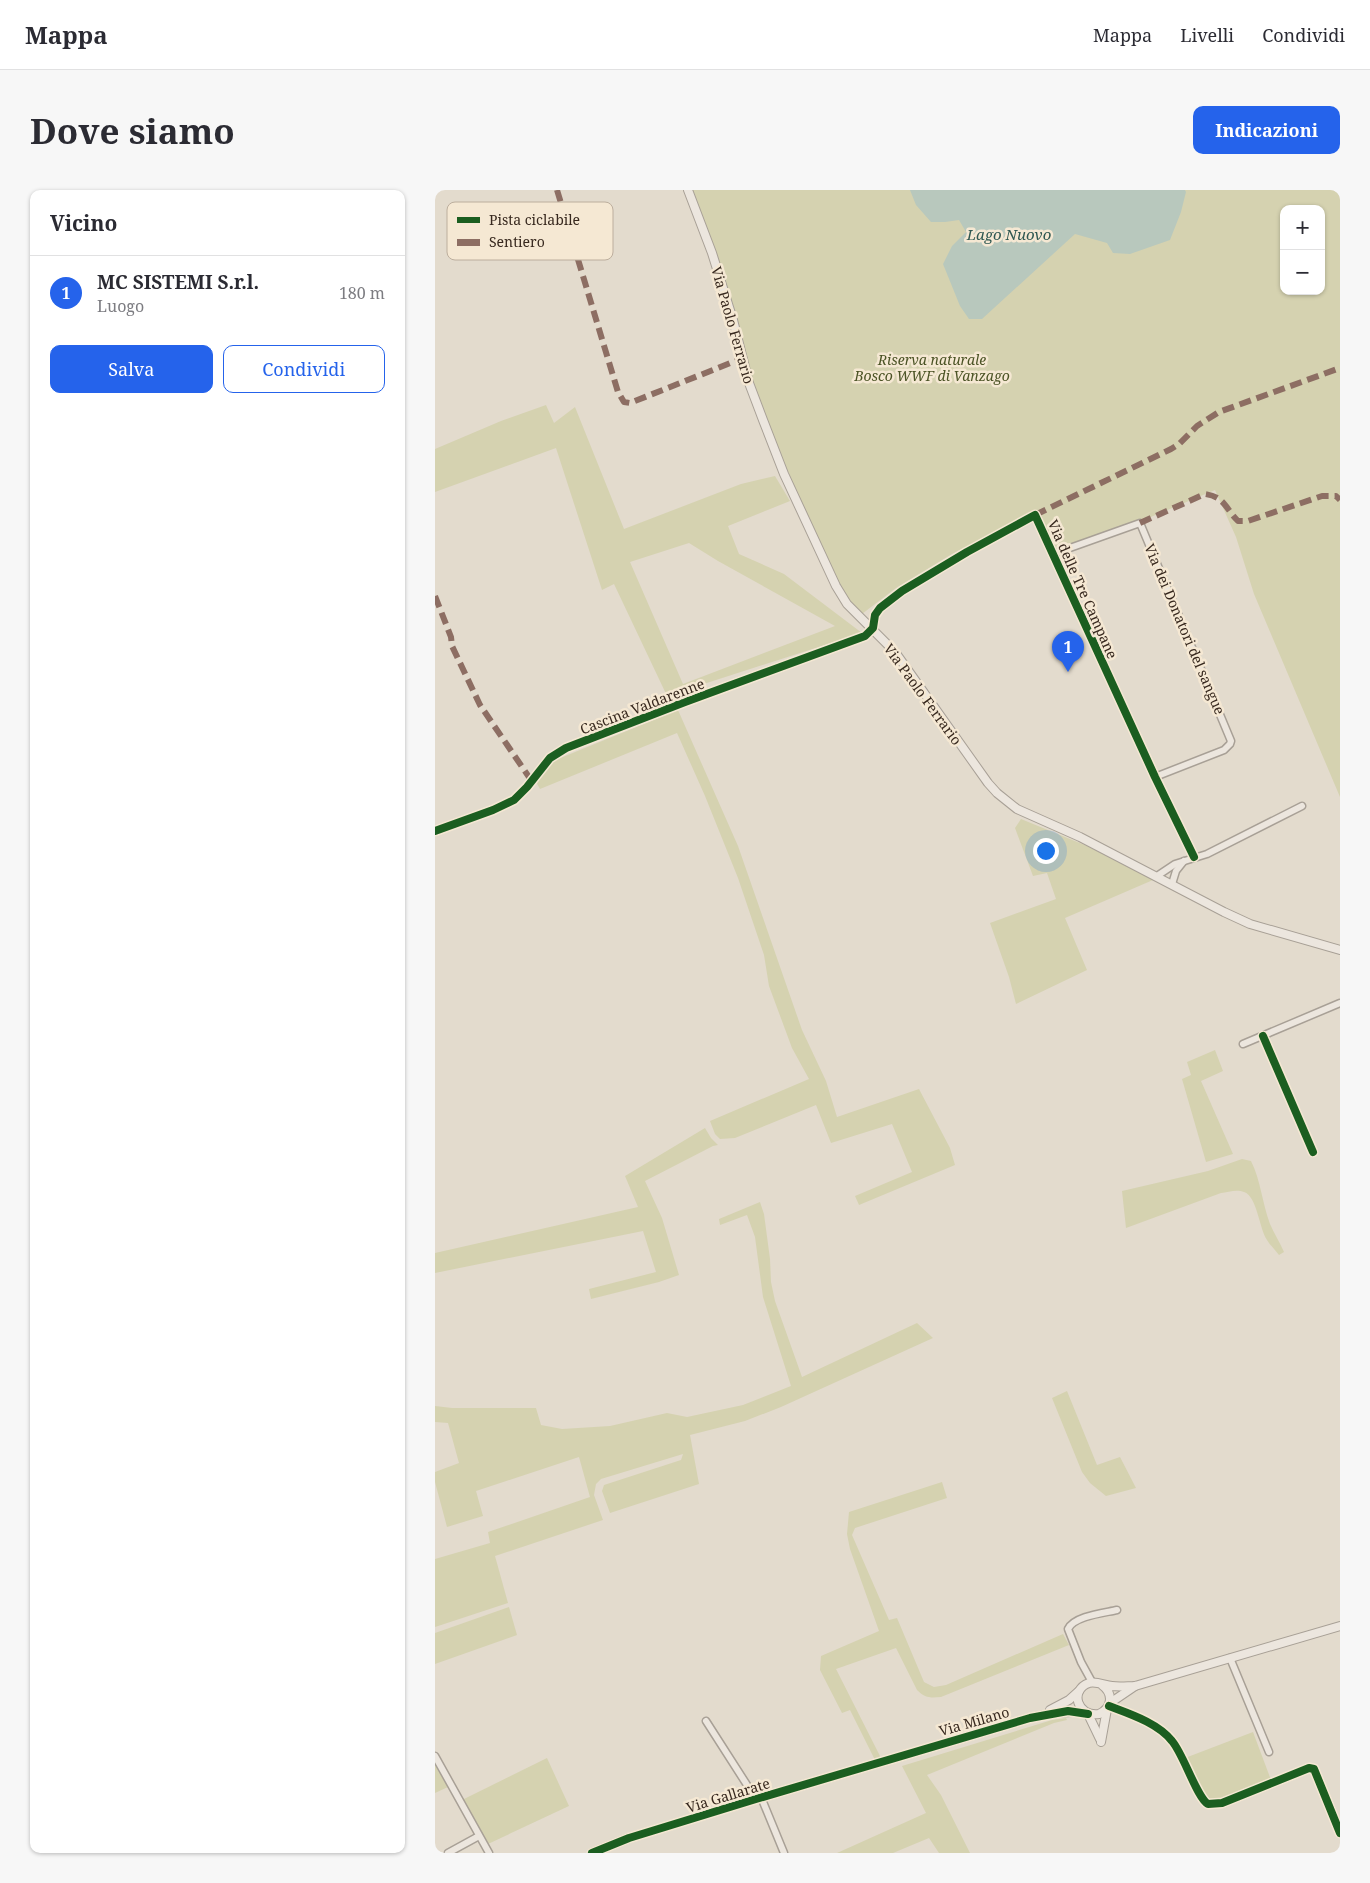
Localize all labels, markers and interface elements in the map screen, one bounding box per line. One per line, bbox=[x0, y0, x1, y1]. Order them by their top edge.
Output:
text: Mappa bbox=[25, 18, 108, 51]
text: Mappa bbox=[1093, 23, 1152, 47]
text: Livelli bbox=[1180, 23, 1234, 47]
text: Condividi bbox=[1262, 23, 1345, 47]
button: Indicazioni bbox=[1193, 106, 1340, 154]
text: Dove siamo bbox=[30, 107, 235, 154]
legend bbox=[447, 202, 613, 260]
map controls bbox=[1280, 205, 1325, 295]
button: + bbox=[1280, 205, 1325, 250]
text: Vicino bbox=[50, 209, 117, 237]
text: Pista ciclabile bbox=[489, 210, 580, 229]
water label: Lago Nuovo bbox=[966, 224, 1051, 244]
text: Sentiero bbox=[489, 232, 545, 251]
button: − bbox=[1280, 250, 1325, 295]
street label: Via Paolo Ferrario bbox=[707, 264, 759, 386]
text: MC SISTEMI S.r.l. bbox=[97, 269, 259, 295]
text: 1 bbox=[61, 282, 71, 304]
text: 180 m bbox=[339, 282, 385, 304]
text: Luogo bbox=[97, 295, 144, 317]
button: Salva bbox=[50, 345, 213, 393]
button: Condividi bbox=[223, 345, 385, 393]
park label: Riserva naturale Bosco WWF di Vanzago bbox=[853, 350, 1010, 385]
street label: Via delle Tre Campane bbox=[1044, 516, 1122, 662]
street label: Via dei Donatori del sangue bbox=[1140, 541, 1230, 717]
pin: 1 bbox=[1052, 631, 1084, 672]
street label: Via Paolo Ferrario bbox=[880, 639, 966, 749]
street label: Cascina Valdarenne bbox=[577, 674, 707, 738]
your location bbox=[1033, 838, 1059, 864]
street label: Via Milano bbox=[937, 1702, 1011, 1740]
street label: Via Gallarate bbox=[684, 1773, 772, 1817]

